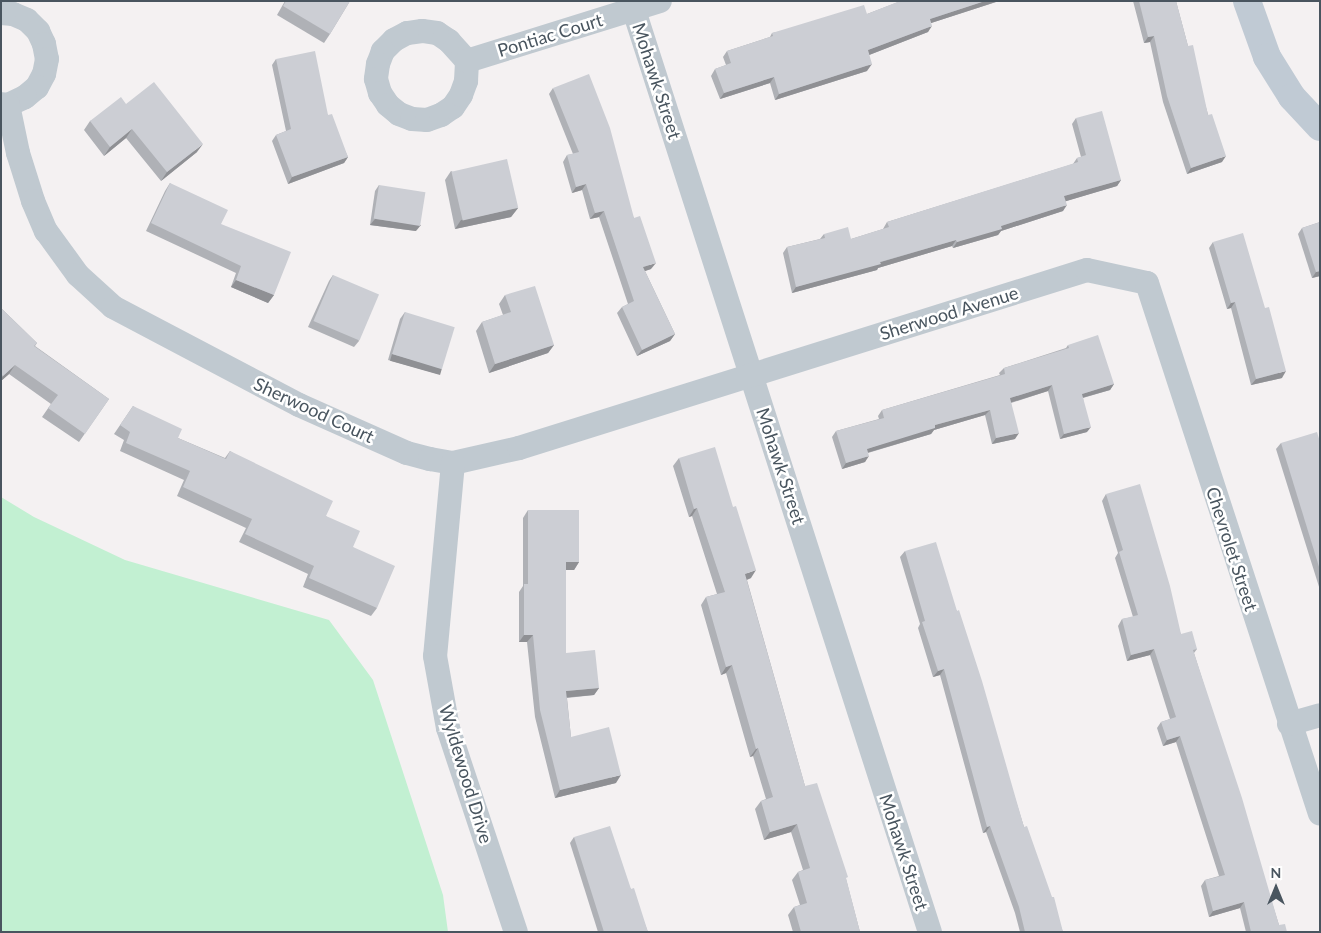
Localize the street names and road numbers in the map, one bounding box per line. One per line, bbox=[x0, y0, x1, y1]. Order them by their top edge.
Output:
street label: Pontiac Court bbox=[495, 9, 605, 61]
street label: Mohawk Street bbox=[628, 20, 686, 142]
street label: Sherwood Avenue bbox=[877, 282, 1021, 344]
street label: Sherwood Court bbox=[251, 373, 377, 447]
street label: Mohawk Street bbox=[752, 405, 810, 527]
street label: Chevrolet Street bbox=[1202, 484, 1262, 614]
street label: Wyldewood Drive bbox=[435, 702, 497, 846]
street label: Mohawk Street bbox=[875, 791, 933, 913]

